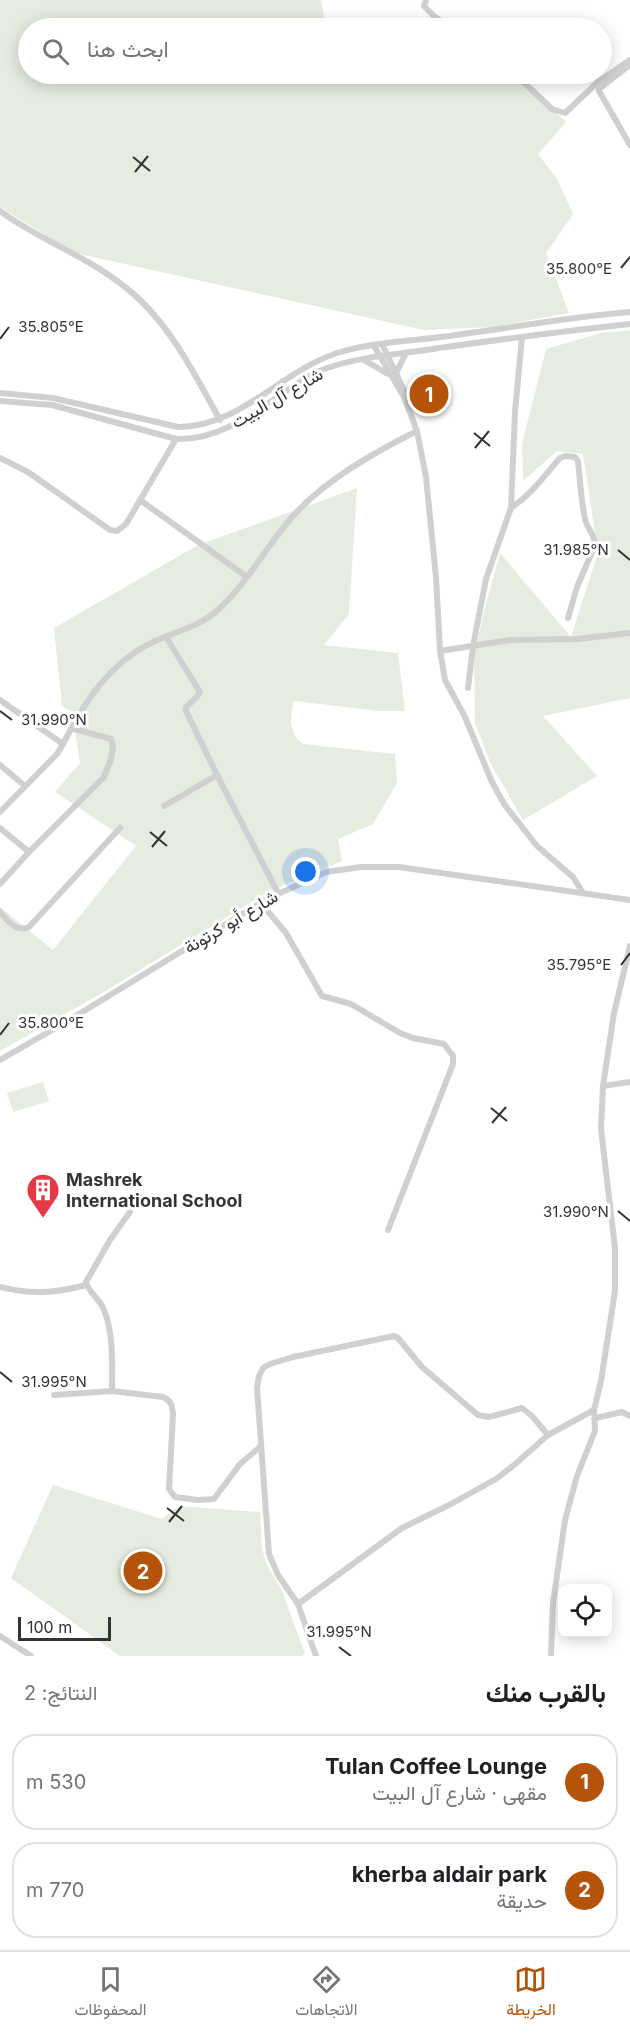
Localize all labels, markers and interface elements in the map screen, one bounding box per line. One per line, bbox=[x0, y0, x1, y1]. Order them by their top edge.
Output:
search box bbox=[18, 18, 612, 84]
icon: search bbox=[39, 35, 72, 68]
text: ابحث هنا bbox=[87, 36, 169, 62]
text: 35.800°E bbox=[546, 259, 612, 278]
text: 35.805°E bbox=[18, 317, 84, 336]
street label: شارع آل البيت bbox=[227, 363, 327, 434]
pin: 1 bbox=[410, 372, 448, 416]
text: 31.985°N bbox=[543, 540, 609, 559]
text: 31.990°N bbox=[21, 710, 87, 729]
your location bbox=[291, 857, 320, 886]
street label: شارع أبو كرتونة bbox=[180, 885, 282, 959]
text: 35.795°E bbox=[547, 955, 611, 974]
text: 35.800°E bbox=[18, 1013, 84, 1032]
place label: Mashrek International School bbox=[66, 1169, 242, 1211]
building icon: Mashrek International School bbox=[25, 1172, 61, 1219]
text: 31.990°N bbox=[543, 1202, 609, 1221]
text: 31.995°N bbox=[21, 1372, 87, 1391]
pin: 2 bbox=[124, 1548, 162, 1594]
map controls bbox=[558, 1584, 612, 1638]
button: locate bbox=[558, 1584, 612, 1638]
scale bar bbox=[18, 1614, 111, 1642]
text: 100 m bbox=[27, 1617, 72, 1637]
text: 31.995°N bbox=[306, 1622, 372, 1641]
text: بالقرب منك bbox=[486, 1677, 606, 1708]
text: النتائج: 2 bbox=[24, 1681, 98, 1705]
text: Tulan Coffee Lounge bbox=[325, 1753, 547, 1779]
text: 530 m bbox=[26, 1770, 86, 1794]
text: 1 bbox=[580, 1770, 589, 1794]
text: مقهى · شارع آل البيت bbox=[372, 1781, 547, 1805]
text: kherba aldair park bbox=[352, 1861, 547, 1887]
text: 770 m bbox=[26, 1878, 85, 1902]
text: 2 bbox=[578, 1878, 591, 1902]
text: حديقة bbox=[496, 1889, 547, 1913]
tab: المحفوظات bbox=[74, 1963, 147, 2024]
tab: الاتجاهات bbox=[295, 1963, 357, 2024]
tab: الخريطة bbox=[506, 1963, 556, 2024]

